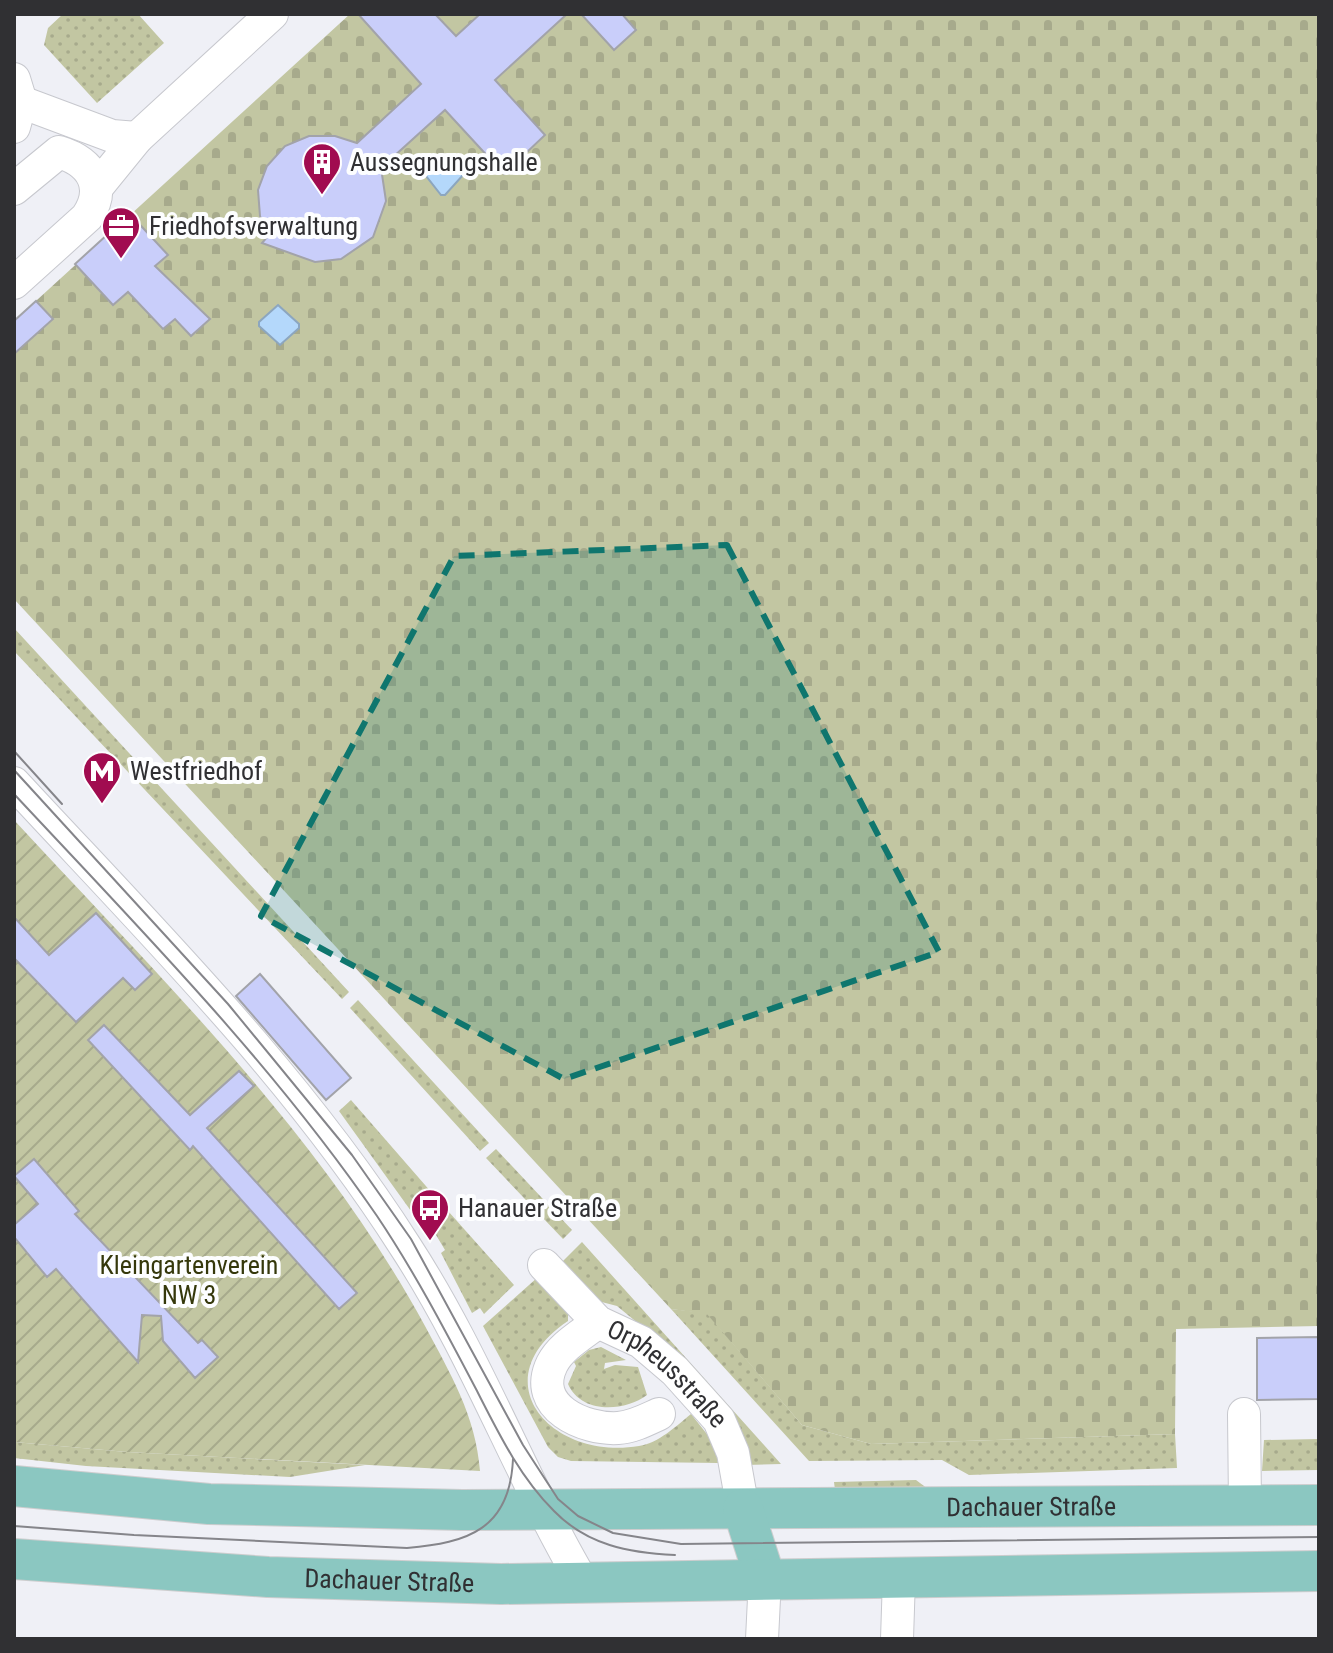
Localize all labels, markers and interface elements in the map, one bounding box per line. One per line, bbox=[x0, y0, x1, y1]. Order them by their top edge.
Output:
building icon: Aussegnungshalle bbox=[301, 141, 343, 196]
place label: Aussegnungshalle bbox=[350, 147, 538, 177]
office icon: Friedhofsverwaltung bbox=[100, 205, 142, 260]
place label: Friedhofsverwaltung bbox=[149, 211, 358, 241]
metro station icon: Westfriedhof bbox=[81, 750, 123, 805]
place label: Westfriedhof bbox=[130, 756, 262, 786]
bus stop icon: Hanauer Straße bbox=[409, 1187, 451, 1242]
place label: Hanauer Straße bbox=[458, 1193, 617, 1223]
park label: Kleingartenverein NW 3 bbox=[100, 1250, 278, 1310]
street label: Orpheusstraße bbox=[603, 1313, 733, 1434]
street label: Dachauer Straße bbox=[946, 1491, 1116, 1522]
street label: Dachauer Straße bbox=[304, 1563, 475, 1598]

